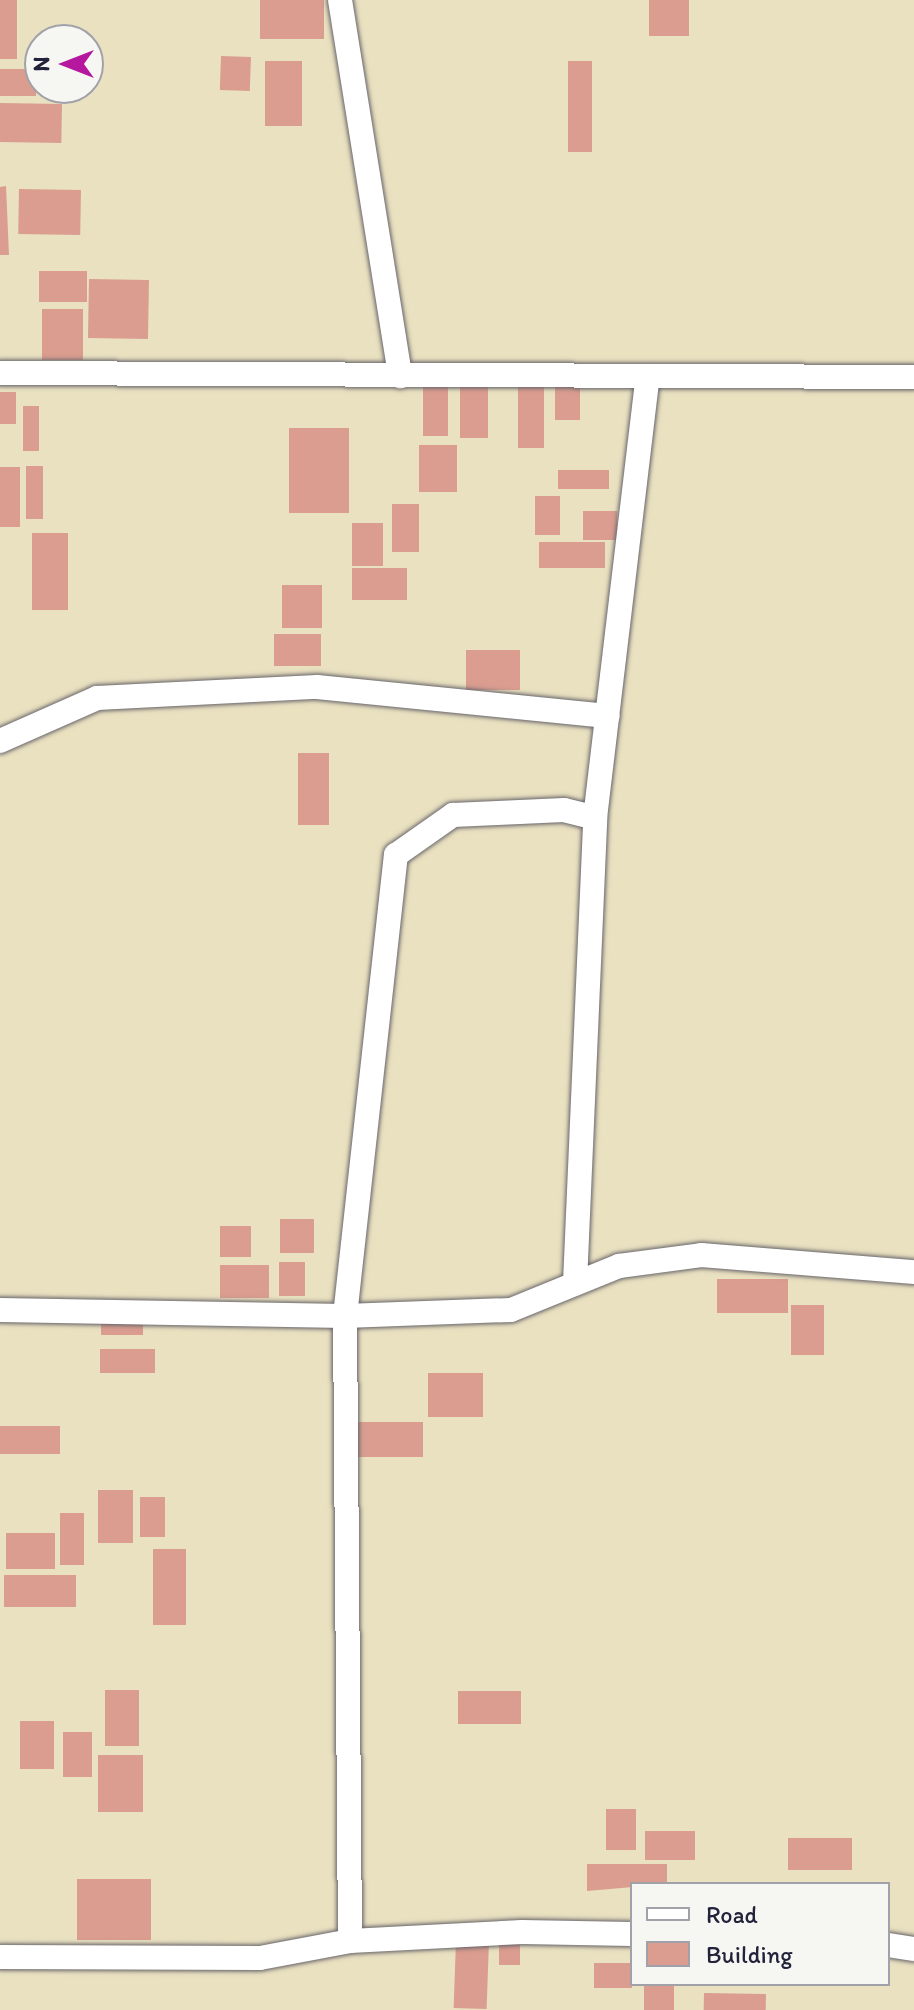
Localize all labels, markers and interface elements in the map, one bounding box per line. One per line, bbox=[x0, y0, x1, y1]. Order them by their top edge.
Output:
north arrow bbox=[24, 24, 104, 104]
text: N bbox=[28, 57, 55, 71]
legend bbox=[630, 1882, 890, 1986]
text: Road bbox=[706, 1900, 758, 1929]
text: Building bbox=[706, 1940, 793, 1969]

